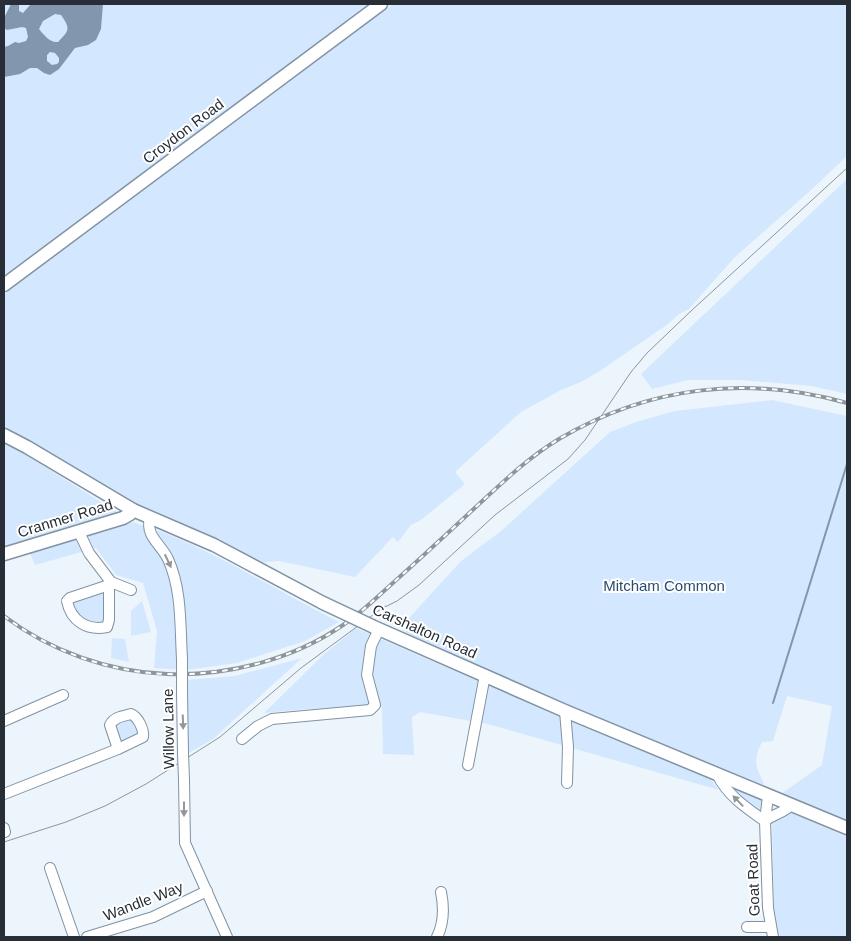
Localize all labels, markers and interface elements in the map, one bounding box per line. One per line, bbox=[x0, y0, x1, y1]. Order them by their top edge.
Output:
street label: Croydon Road bbox=[139, 95, 227, 167]
street label: Cranmer Road bbox=[15, 495, 115, 541]
one-way arrow bbox=[164, 554, 172, 568]
park label: Mitcham Common bbox=[603, 577, 725, 594]
street label: Carshalton Road bbox=[370, 600, 480, 662]
street label: Willow Lane bbox=[159, 688, 177, 770]
one-way arrow bbox=[179, 715, 187, 731]
one-way arrow bbox=[732, 795, 744, 807]
one-way arrow bbox=[180, 801, 188, 817]
street label: Goat Road bbox=[743, 843, 763, 917]
street label: Wandle Way bbox=[101, 878, 186, 924]

